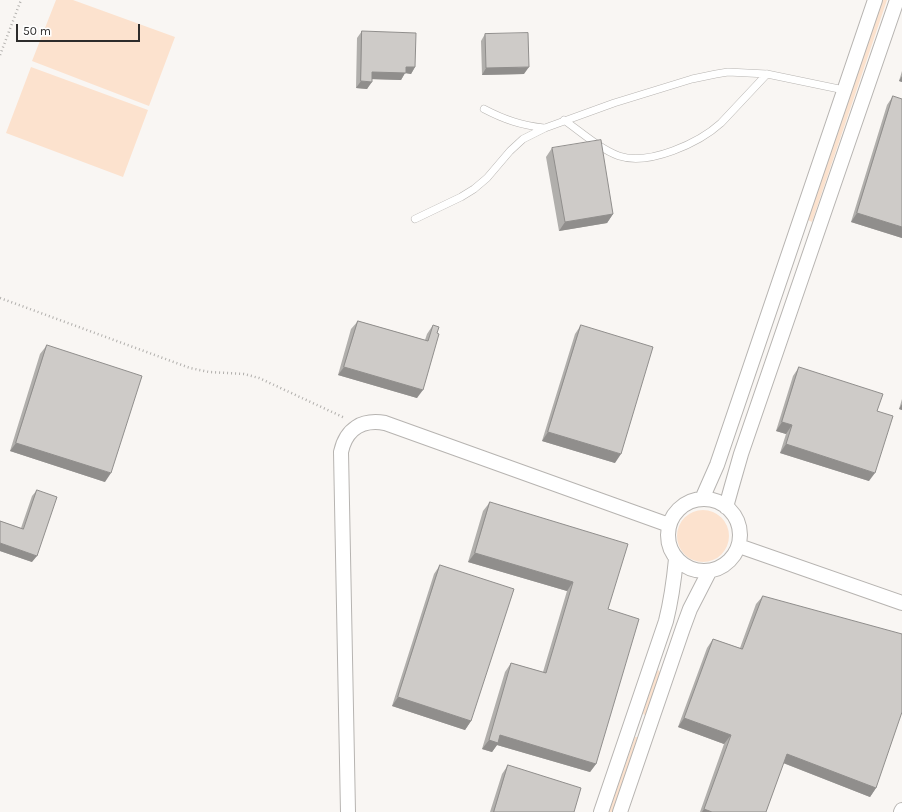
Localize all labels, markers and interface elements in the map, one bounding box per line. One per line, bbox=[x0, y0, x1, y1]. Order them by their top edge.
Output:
scale bar bbox=[18, 16, 142, 42]
text: 50 m bbox=[23, 24, 51, 38]

